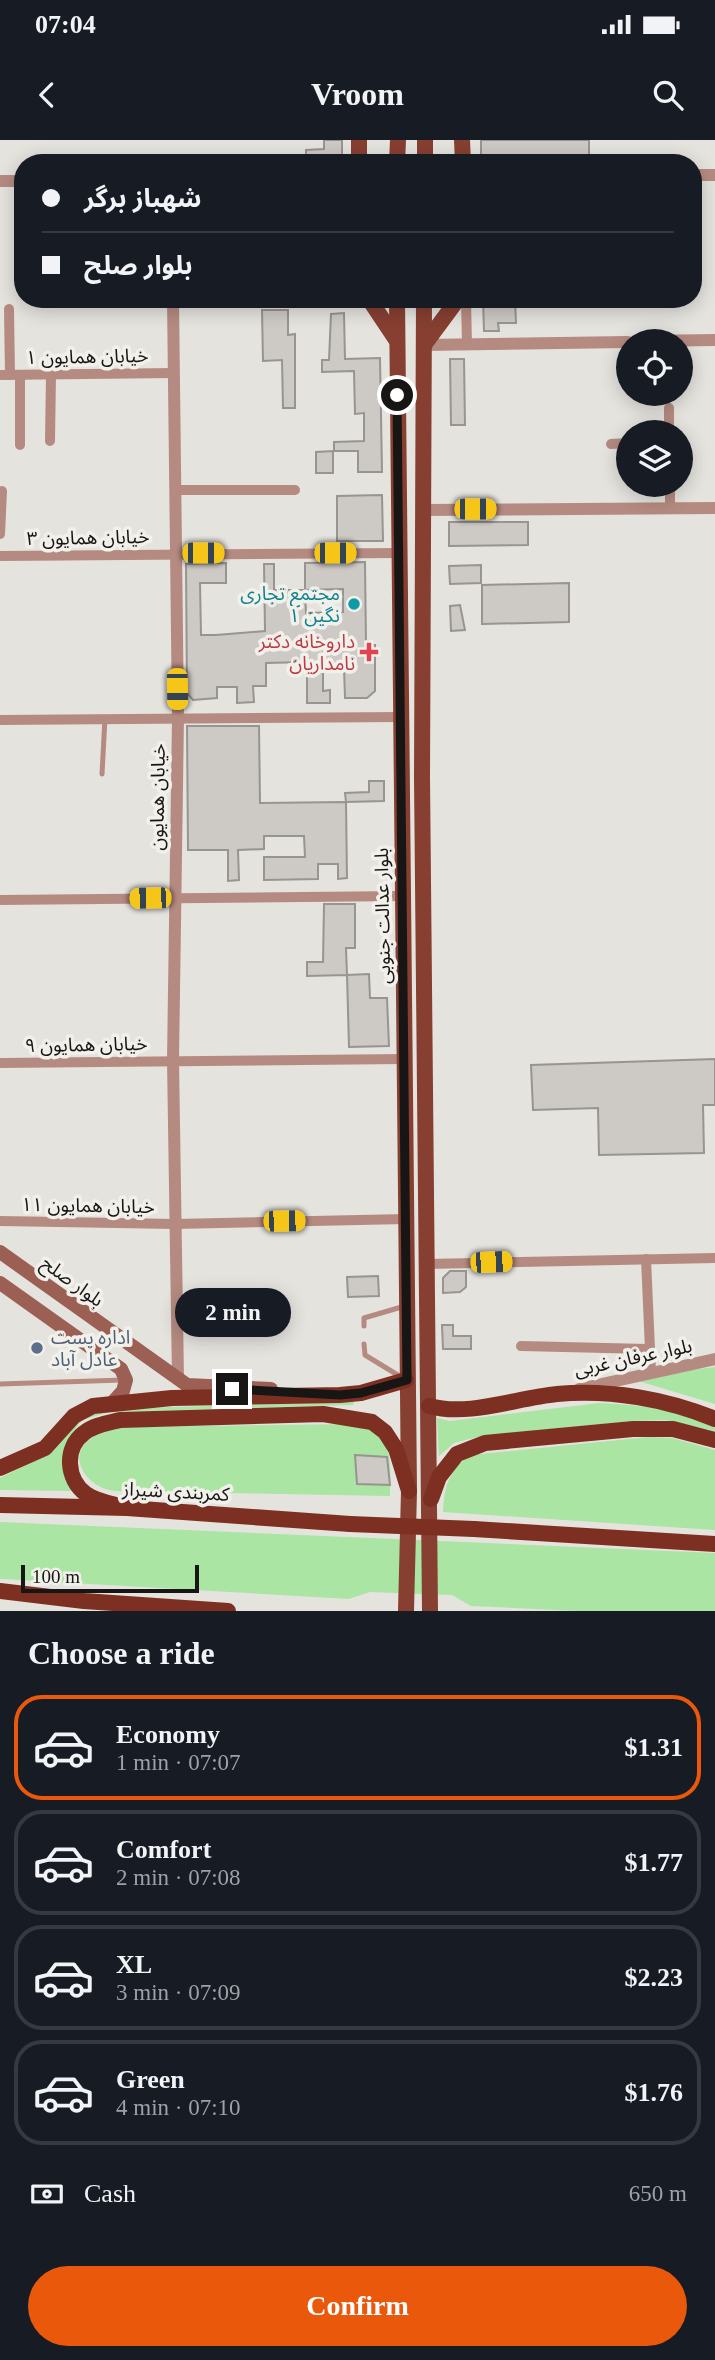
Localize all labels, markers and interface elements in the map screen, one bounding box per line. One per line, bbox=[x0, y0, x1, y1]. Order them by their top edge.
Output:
text: 07:04 bbox=[35, 10, 96, 39]
icon: back bbox=[28, 76, 66, 114]
text: Vroom bbox=[311, 76, 404, 112]
icon: search bbox=[649, 76, 687, 114]
text: شهباز برگر bbox=[84, 184, 201, 213]
text: بلوار صلح bbox=[84, 251, 193, 280]
map controls bbox=[616, 329, 693, 497]
button: locate bbox=[616, 329, 693, 406]
street label: خیابان همایون ۱ bbox=[25, 345, 149, 369]
route start bbox=[381, 379, 413, 411]
button: layers bbox=[616, 420, 693, 497]
car bbox=[455, 499, 497, 520]
street label: خیابان همایون ۳ bbox=[26, 526, 150, 550]
car bbox=[183, 543, 225, 564]
car bbox=[315, 543, 357, 564]
place label: مجتمع تجاری نگین ۱ bbox=[240, 583, 340, 627]
marker: مجتمع تجاری نگین ۱ bbox=[346, 596, 362, 612]
place label: داروخانه دکتر نامداریان bbox=[258, 631, 355, 675]
marker: داروخانه دکتر نامداریان bbox=[361, 644, 377, 660]
car bbox=[167, 668, 188, 710]
street label: خیابان همایون bbox=[146, 743, 170, 851]
street label: بلوار عدالت جنوبی bbox=[371, 848, 395, 984]
car bbox=[129, 887, 172, 909]
street label: خیابان همایون ۹ bbox=[24, 1033, 148, 1057]
street label: خیابان همایون ۱۱ bbox=[21, 1194, 155, 1218]
car bbox=[263, 1210, 306, 1232]
car bbox=[470, 1251, 513, 1273]
street label: بلوار صلح bbox=[35, 1252, 108, 1314]
callout: 2 min bbox=[174, 1288, 290, 1336]
text: 2 min bbox=[205, 1300, 261, 1325]
place label: اداره پست عادل آباد bbox=[51, 1327, 130, 1370]
street label: بلوار عرفان غربی bbox=[572, 1335, 694, 1381]
marker: اداره پست عادل آباد bbox=[29, 1340, 45, 1356]
route end bbox=[216, 1373, 248, 1405]
street label: کمربندی شیراز bbox=[121, 1478, 231, 1506]
scale bar bbox=[21, 1562, 200, 1594]
text: 100 m bbox=[32, 1566, 80, 1587]
text: Choose a ride bbox=[28, 1635, 215, 1671]
icon: car bbox=[32, 1716, 95, 1779]
text: Economy bbox=[116, 1720, 220, 1749]
text: $1.31 bbox=[625, 1733, 683, 1762]
text: 1 min · 07:07 bbox=[116, 1750, 241, 1775]
icon: car bbox=[32, 1831, 95, 1894]
text: Comfort bbox=[116, 1835, 211, 1864]
text: $1.77 bbox=[625, 1848, 683, 1877]
text: 2 min · 07:08 bbox=[116, 1865, 241, 1890]
icon: car bbox=[32, 1946, 95, 2009]
text: XL bbox=[116, 1950, 152, 1979]
text: $2.23 bbox=[625, 1963, 683, 1992]
text: 3 min · 07:09 bbox=[116, 1980, 241, 2005]
icon: car bbox=[32, 2061, 95, 2124]
text: Green bbox=[116, 2065, 185, 2094]
text: $1.76 bbox=[625, 2078, 683, 2107]
text: 4 min · 07:10 bbox=[116, 2095, 241, 2120]
icon: cash bbox=[28, 2175, 66, 2213]
text: Cash bbox=[84, 2179, 136, 2208]
text: 650 m bbox=[629, 2181, 687, 2206]
button: Confirm bbox=[28, 2266, 687, 2346]

